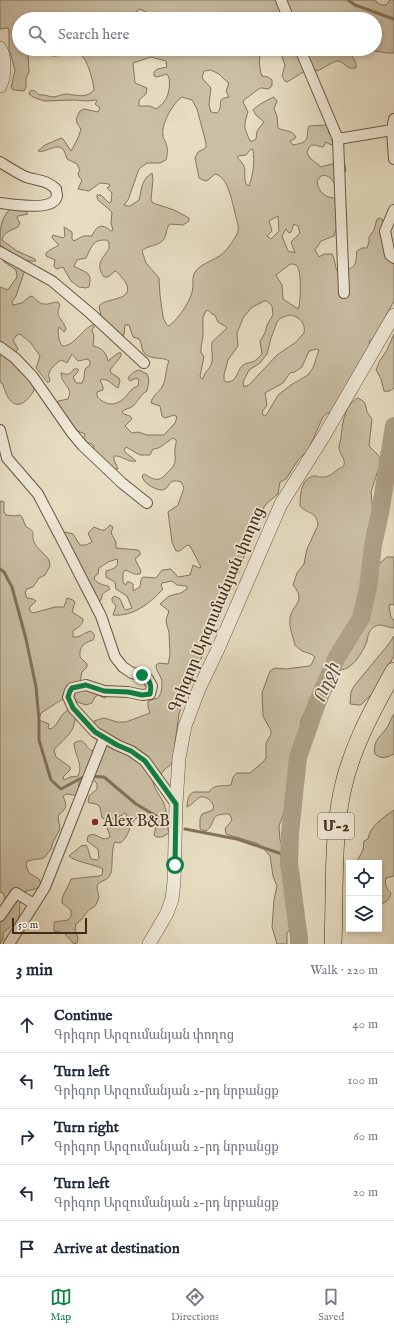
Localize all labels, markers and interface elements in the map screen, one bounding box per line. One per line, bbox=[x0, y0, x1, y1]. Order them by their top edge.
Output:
search box bbox=[12, 12, 382, 56]
icon: search bbox=[26, 23, 48, 45]
text: Search here bbox=[58, 25, 129, 44]
street label: Գրիգոր Արզումանյան փողոց bbox=[165, 504, 269, 716]
water label: Ողջի bbox=[310, 659, 345, 706]
route end bbox=[133, 666, 151, 684]
place label: Alex B&B bbox=[102, 812, 170, 832]
road number: Մ-2 bbox=[318, 813, 354, 839]
marker: Alex B&B bbox=[90, 817, 100, 827]
route start bbox=[166, 856, 184, 874]
map controls bbox=[346, 860, 382, 932]
button: locate bbox=[346, 860, 382, 896]
button: layers bbox=[346, 896, 382, 932]
scale bar bbox=[12, 916, 87, 935]
text: 50 m bbox=[18, 918, 38, 932]
text: 3 min bbox=[16, 960, 53, 981]
text: Walk · 220 m bbox=[310, 962, 378, 979]
text: Continue bbox=[54, 1006, 112, 1025]
icon: ahead bbox=[16, 1014, 38, 1036]
text: 40 m bbox=[352, 1016, 378, 1033]
text: Գրիգոր Արզումանյան փողոց bbox=[54, 1027, 234, 1044]
text: Turn left bbox=[54, 1062, 110, 1081]
icon: left bbox=[16, 1070, 38, 1092]
text: 100 m bbox=[348, 1072, 378, 1089]
text: Գրիգոր Արզումանյան 2-րդ նրբանցք bbox=[54, 1083, 279, 1100]
text: Turn right bbox=[54, 1118, 119, 1137]
icon: right bbox=[16, 1126, 38, 1148]
text: 60 m bbox=[353, 1128, 378, 1145]
text: Գրիգոր Արզումանյան 2-րդ նրբանցք bbox=[54, 1139, 279, 1156]
text: Turn left bbox=[54, 1174, 110, 1193]
icon: left bbox=[16, 1182, 38, 1204]
text: 20 m bbox=[353, 1184, 378, 1201]
text: Գրիգոր Արզումանյան 2-րդ նրբանցք bbox=[54, 1195, 279, 1212]
icon: arrive bbox=[16, 1238, 38, 1260]
text: Arrive at destination bbox=[54, 1239, 180, 1258]
tab: Map bbox=[50, 1286, 72, 1324]
tab: Directions bbox=[171, 1286, 219, 1324]
tab: Saved bbox=[318, 1286, 344, 1324]

